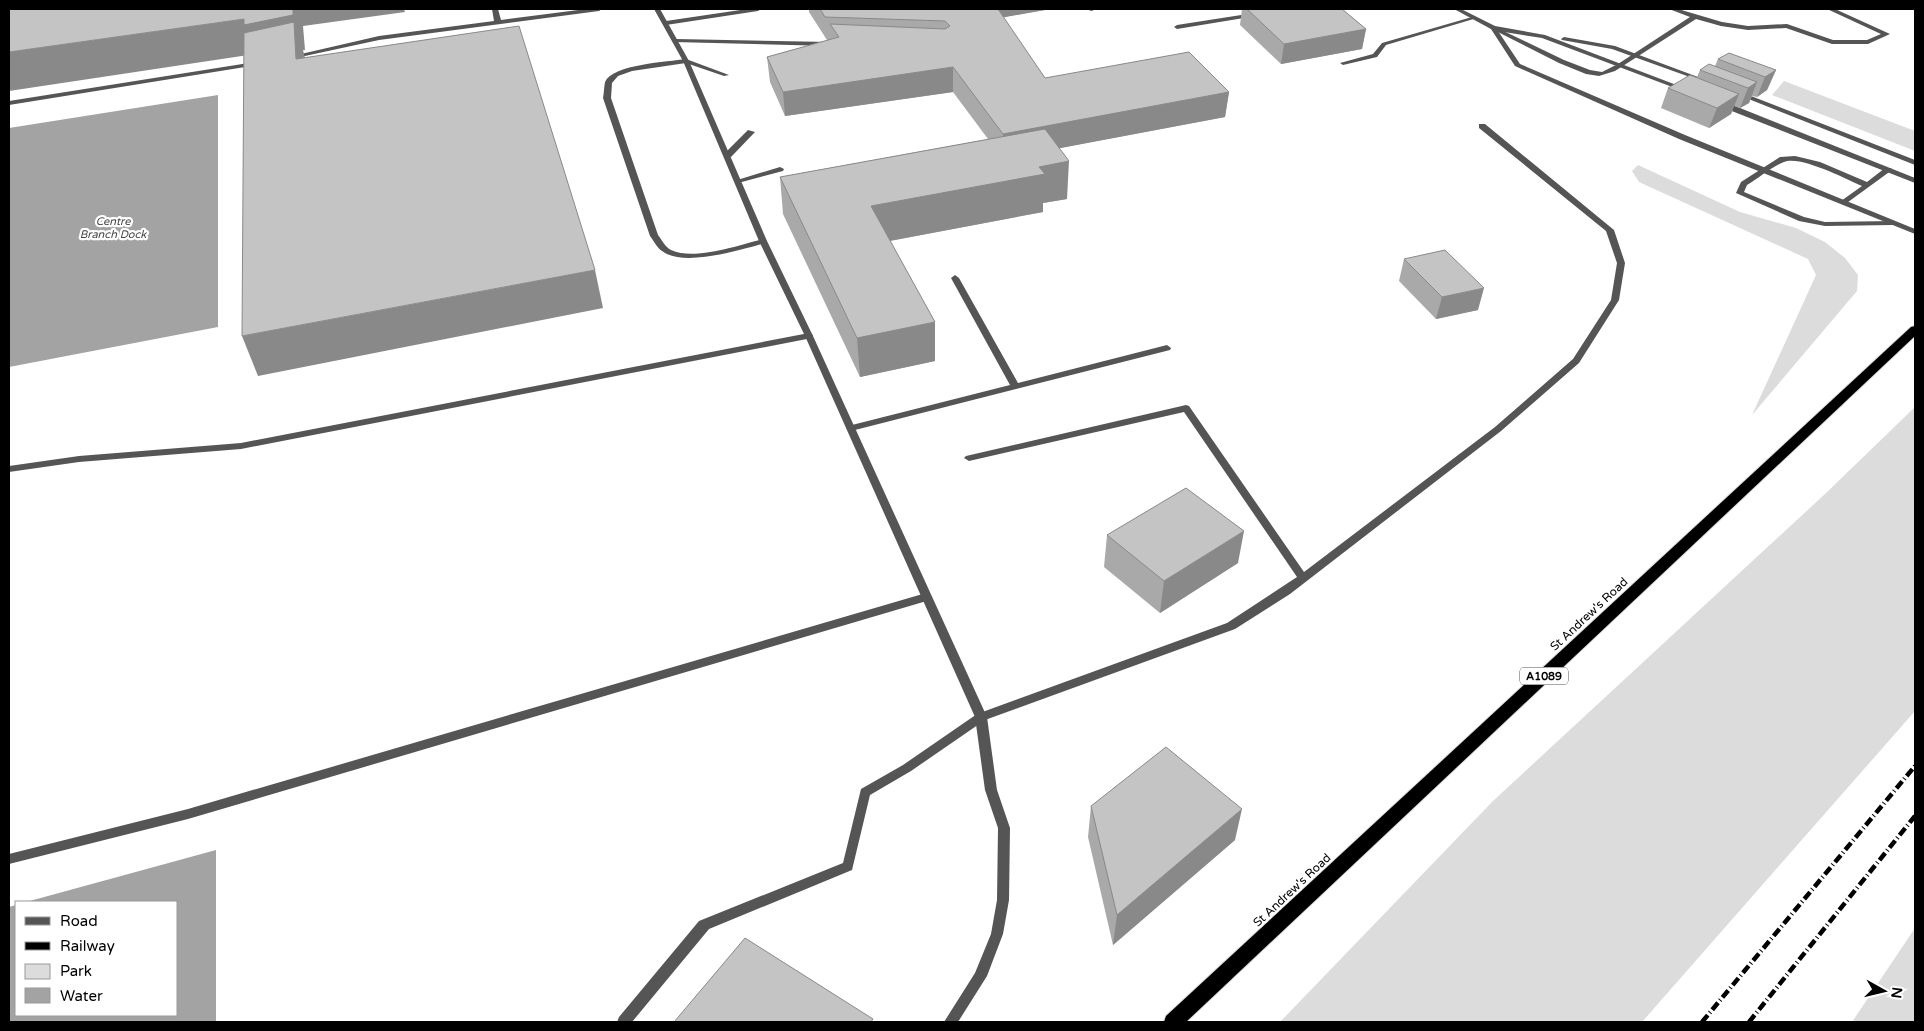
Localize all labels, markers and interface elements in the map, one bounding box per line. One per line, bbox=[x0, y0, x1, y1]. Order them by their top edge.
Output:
water label: Centre Branch Dock bbox=[80, 215, 147, 241]
street label: St Andrew's Road bbox=[1547, 574, 1631, 654]
road number: A1089 bbox=[1520, 668, 1568, 684]
street label: St Andrew's Road bbox=[1250, 850, 1334, 930]
legend bbox=[15, 901, 178, 1016]
text: Road bbox=[60, 912, 98, 930]
text: Railway bbox=[60, 937, 115, 955]
text: Park bbox=[60, 962, 92, 980]
north arrow bbox=[1859, 966, 1909, 1016]
text: N bbox=[1887, 986, 1906, 999]
text: Water bbox=[60, 987, 103, 1005]

